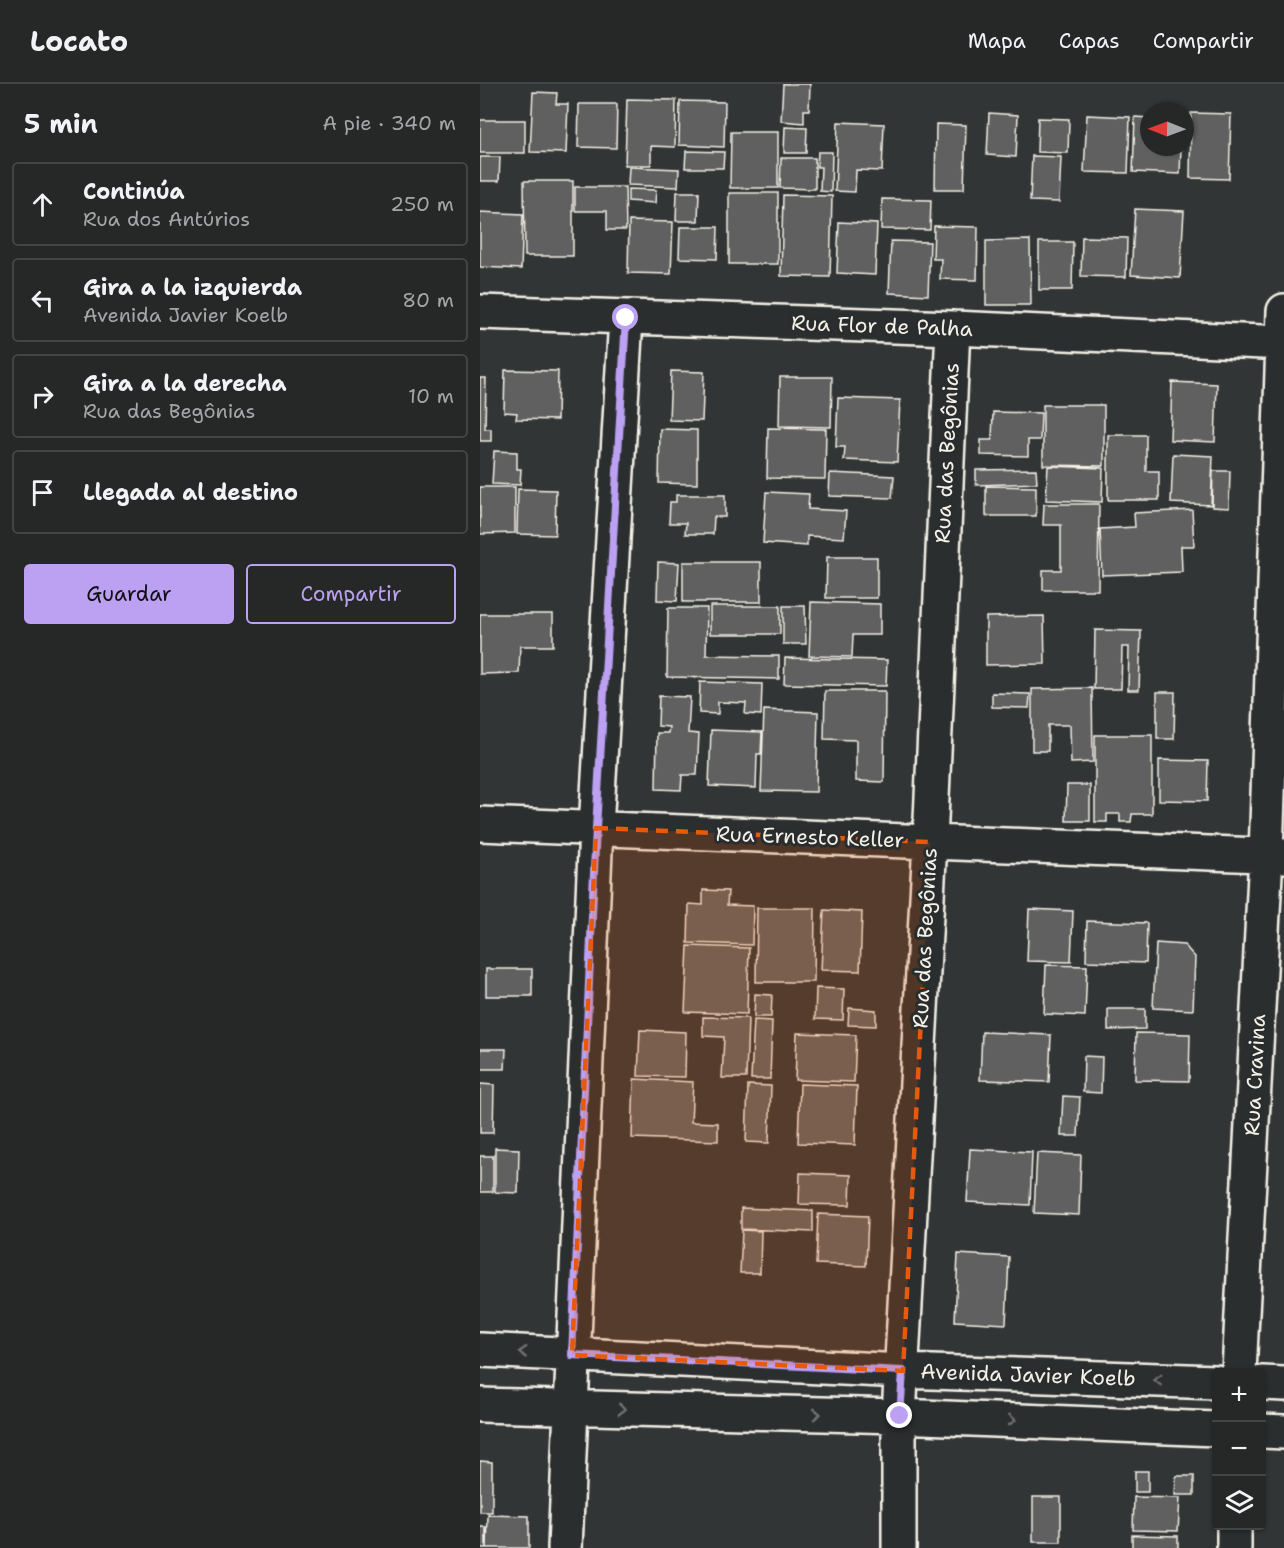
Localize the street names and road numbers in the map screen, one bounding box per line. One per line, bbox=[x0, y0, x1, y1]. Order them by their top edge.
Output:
street label: Rua Flor de Palha bbox=[791, 309, 973, 343]
street label: Rua das Begônias bbox=[928, 362, 966, 544]
street label: Rua Ernesto Keller bbox=[715, 820, 905, 854]
street label: Rua das Begônias bbox=[906, 847, 944, 1029]
street label: Rua Cravina bbox=[1238, 1013, 1272, 1137]
street label: Avenida Javier Koelb bbox=[920, 1357, 1136, 1393]

